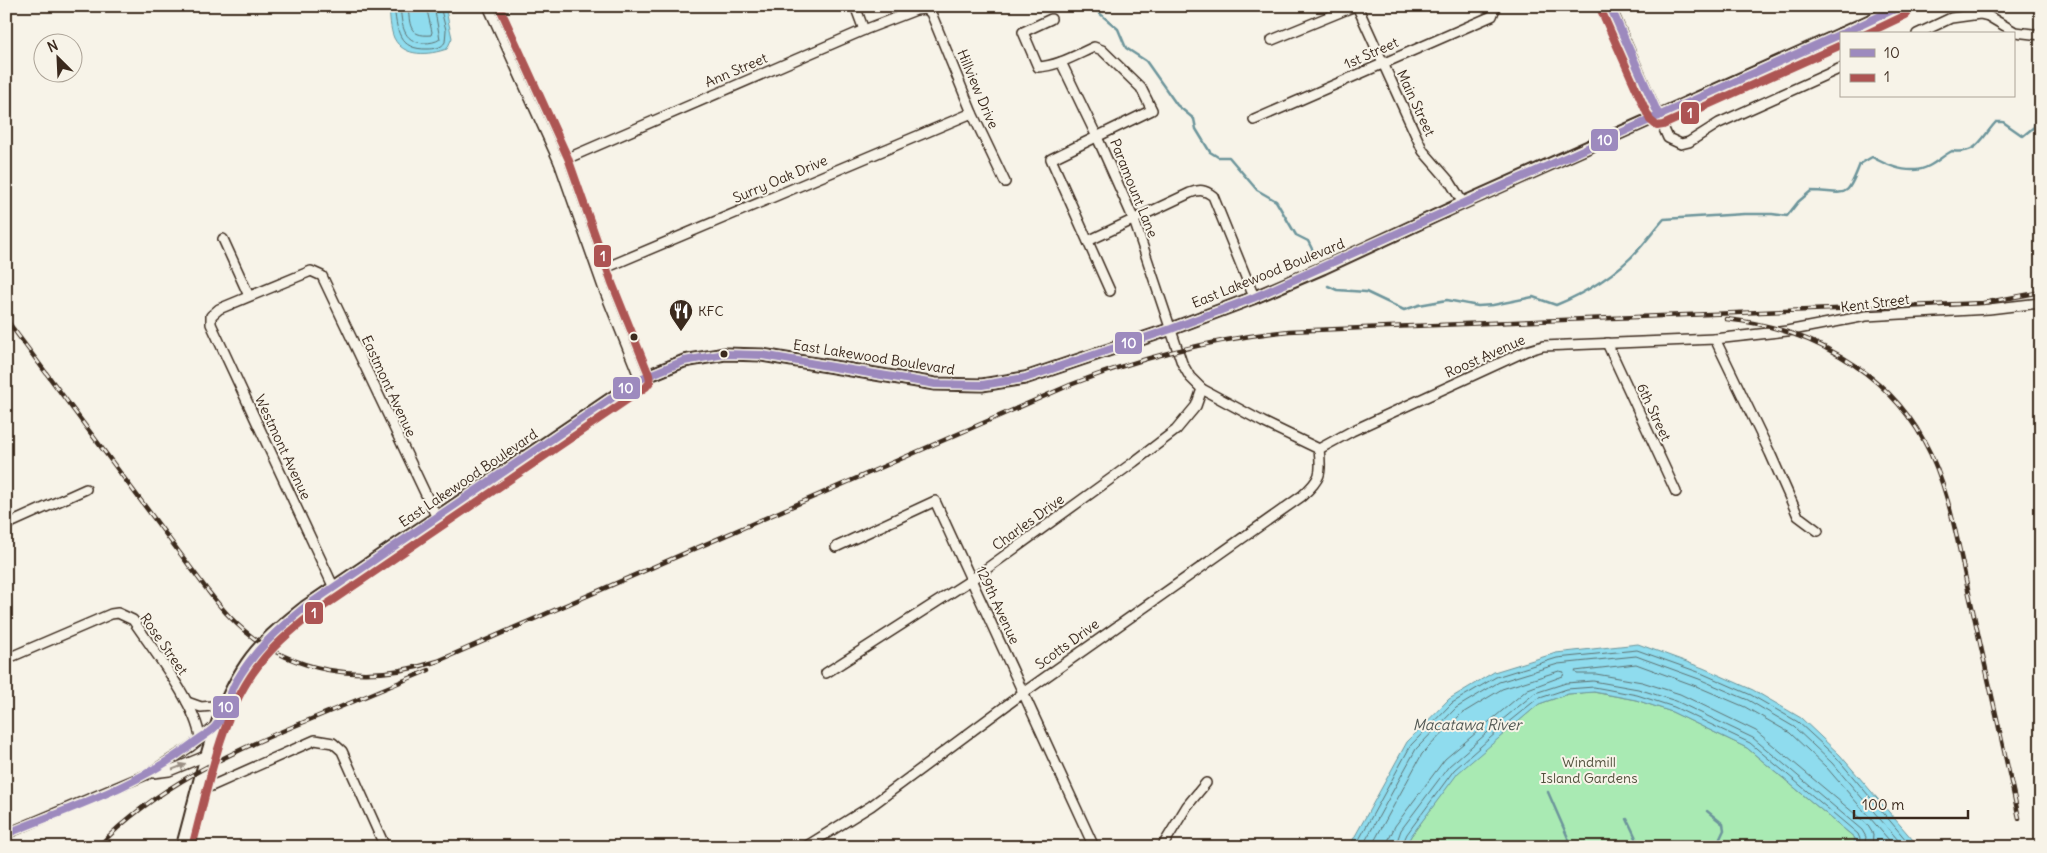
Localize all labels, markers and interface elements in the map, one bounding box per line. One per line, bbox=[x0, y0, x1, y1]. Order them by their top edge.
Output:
north arrow bbox=[32, 32, 82, 82]
legend bbox=[1840, 32, 2014, 98]
street label: 1st Street bbox=[1341, 33, 1401, 73]
text: N bbox=[45, 36, 61, 56]
text: 10 bbox=[1884, 43, 1900, 62]
street label: Hillview Drive bbox=[953, 47, 1003, 131]
street label: Ann Street bbox=[702, 49, 770, 91]
street label: Main Street bbox=[1393, 67, 1439, 139]
text: 1 bbox=[1884, 67, 1890, 86]
line badge: 1 bbox=[1680, 101, 1700, 125]
text: 1 bbox=[1687, 104, 1693, 122]
line badge: 10 bbox=[1590, 128, 1619, 152]
text: 10 bbox=[1598, 131, 1612, 149]
street label: Paramount Lane bbox=[1106, 136, 1162, 240]
street label: Surry Oak Drive bbox=[730, 151, 830, 207]
street label: East Lakewood Boulevard bbox=[1189, 234, 1347, 312]
line badge: 1 bbox=[593, 244, 612, 268]
text: 1 bbox=[600, 247, 606, 265]
street label: Kent Street bbox=[1840, 290, 1911, 316]
restaurant icon: KFC bbox=[668, 298, 694, 332]
place label: KFC bbox=[698, 302, 724, 320]
street label: Roost Avenue bbox=[1442, 330, 1528, 382]
line badge: 10 bbox=[1114, 331, 1143, 355]
street label: Eastmont Avenue bbox=[358, 332, 420, 440]
unlabelled marker bbox=[629, 332, 639, 342]
text: 10 bbox=[1122, 334, 1136, 352]
street label: East Lakewood Boulevard bbox=[792, 335, 956, 379]
unlabelled marker bbox=[719, 349, 729, 359]
line badge: 10 bbox=[612, 376, 641, 400]
text: 10 bbox=[619, 379, 633, 397]
street label: 6th Street bbox=[1633, 380, 1675, 444]
street label: Westmont Avenue bbox=[251, 392, 315, 502]
street label: East Lakewood Boulevard bbox=[395, 425, 541, 531]
street label: Charles Drive bbox=[989, 490, 1067, 554]
street label: 129th Avenue bbox=[972, 563, 1024, 647]
line badge: 1 bbox=[304, 601, 324, 625]
text: 1 bbox=[311, 604, 317, 622]
street label: Rose Street bbox=[136, 610, 192, 679]
street label: Scotts Drive bbox=[1031, 615, 1103, 673]
line badge: 10 bbox=[212, 695, 240, 719]
text: 10 bbox=[219, 698, 233, 716]
water label: Macatawa River bbox=[1413, 715, 1523, 734]
park label: Windmill Island Gardens bbox=[1540, 753, 1638, 787]
one-way arrow bbox=[171, 763, 186, 771]
scale bar bbox=[1854, 788, 1968, 820]
text: 100 m bbox=[1862, 795, 1904, 814]

